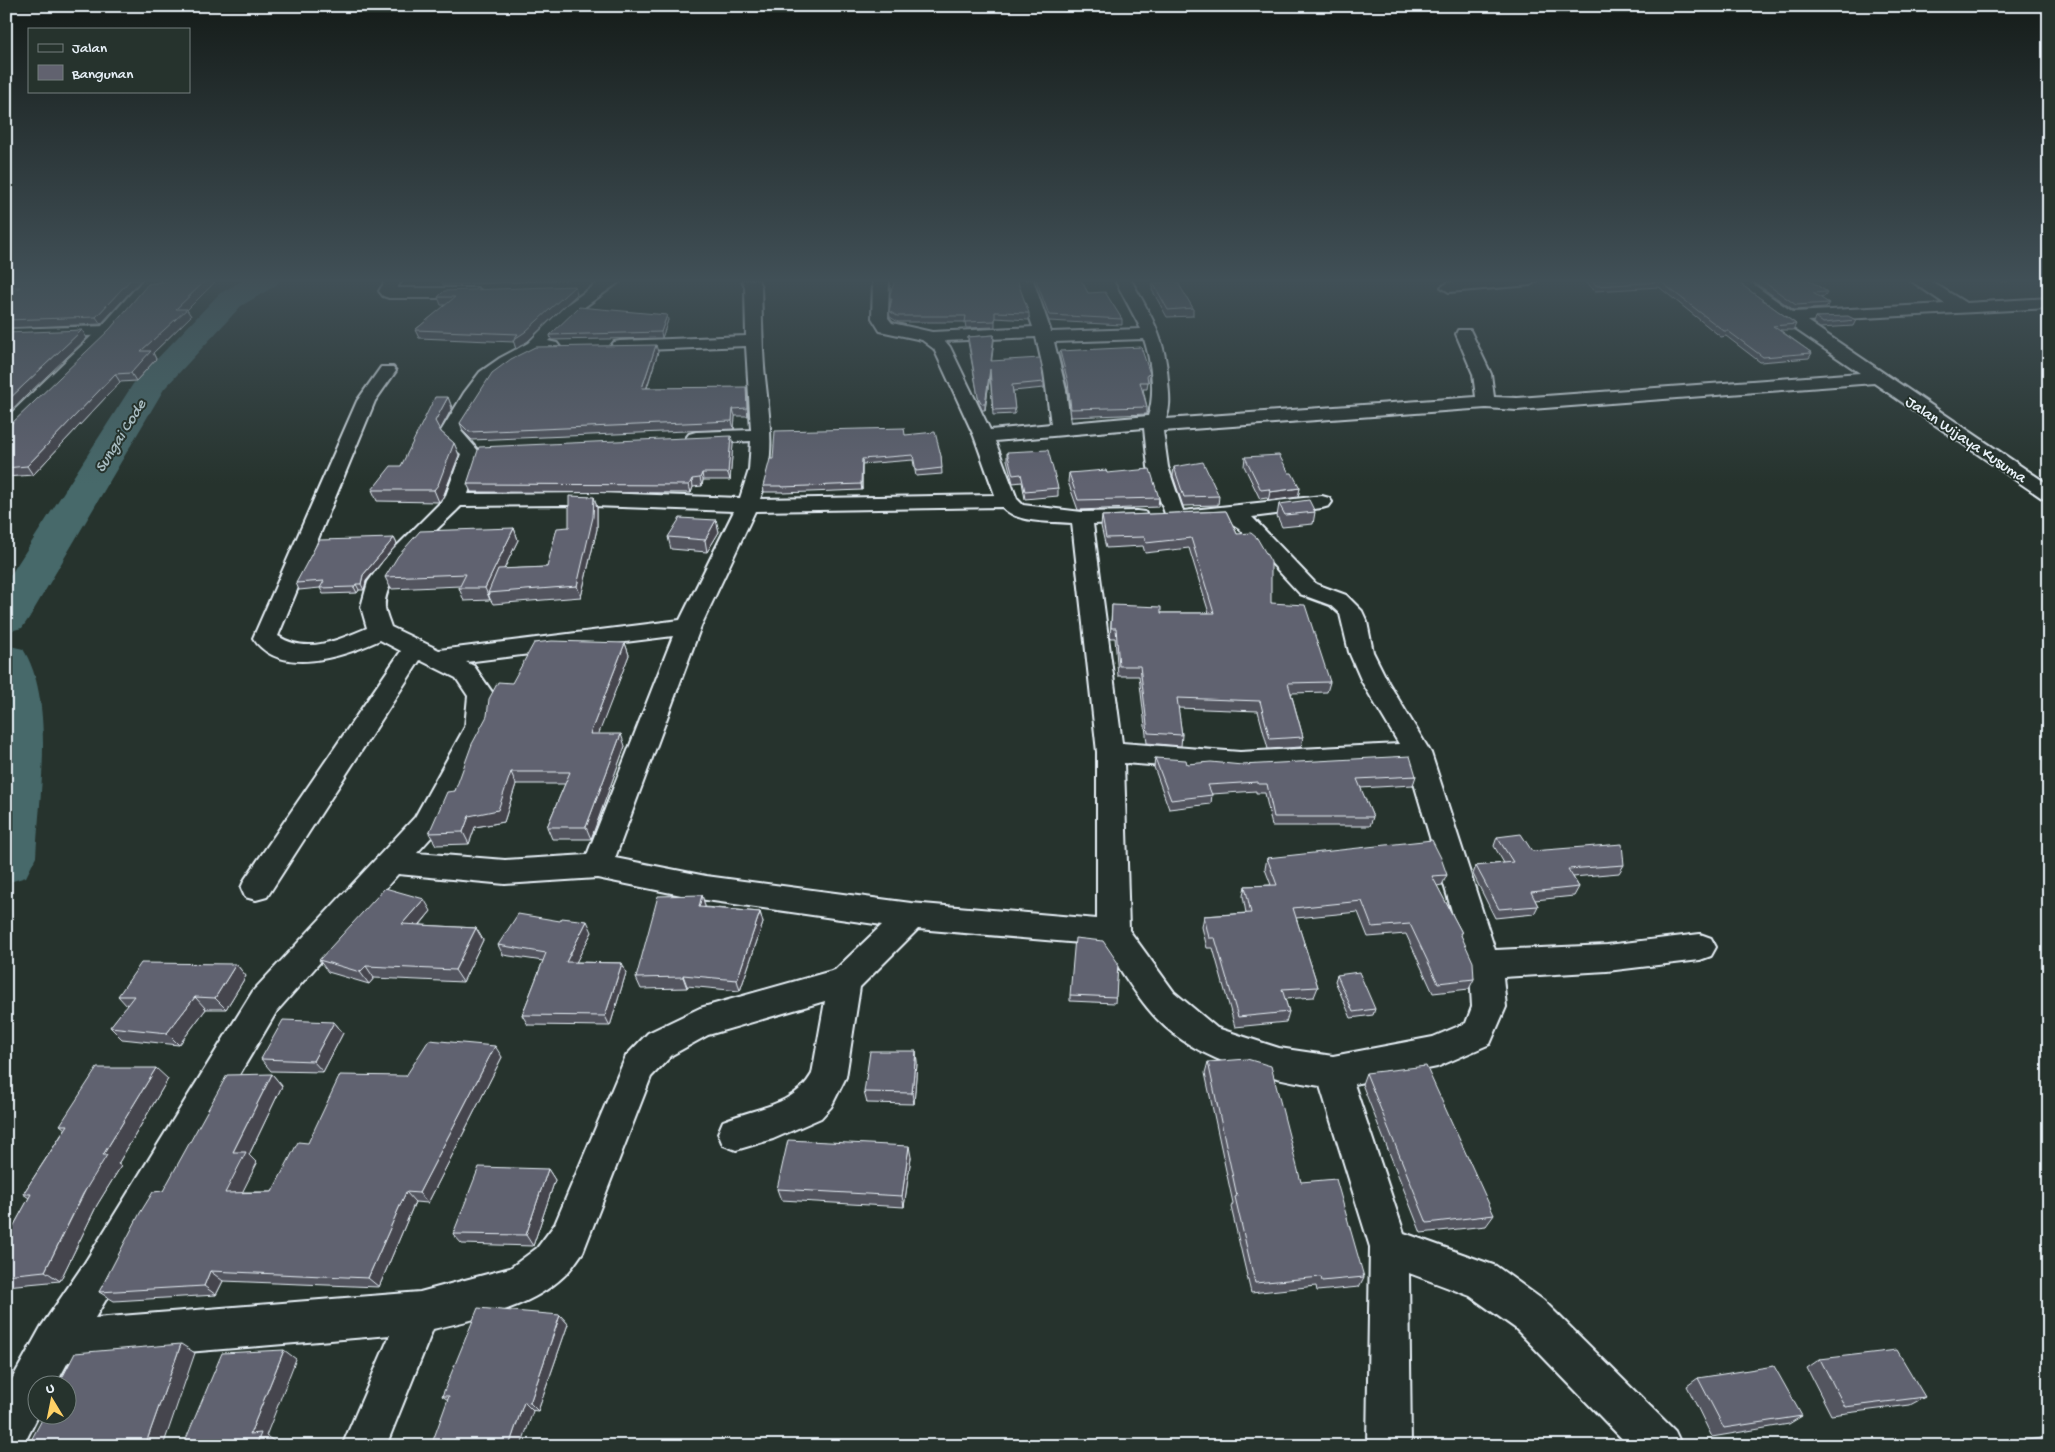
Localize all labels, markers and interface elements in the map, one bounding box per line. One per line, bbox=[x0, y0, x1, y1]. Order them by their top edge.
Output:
legend bbox=[28, 28, 190, 92]
text: Jalan bbox=[72, 40, 107, 58]
text: Bangunan bbox=[71, 66, 133, 84]
street label: Jalan Wijaya Kusuma bbox=[1901, 393, 2030, 489]
water label: Sungai Code bbox=[92, 396, 152, 477]
north arrow bbox=[28, 1374, 78, 1424]
text: U bbox=[45, 1381, 56, 1399]

